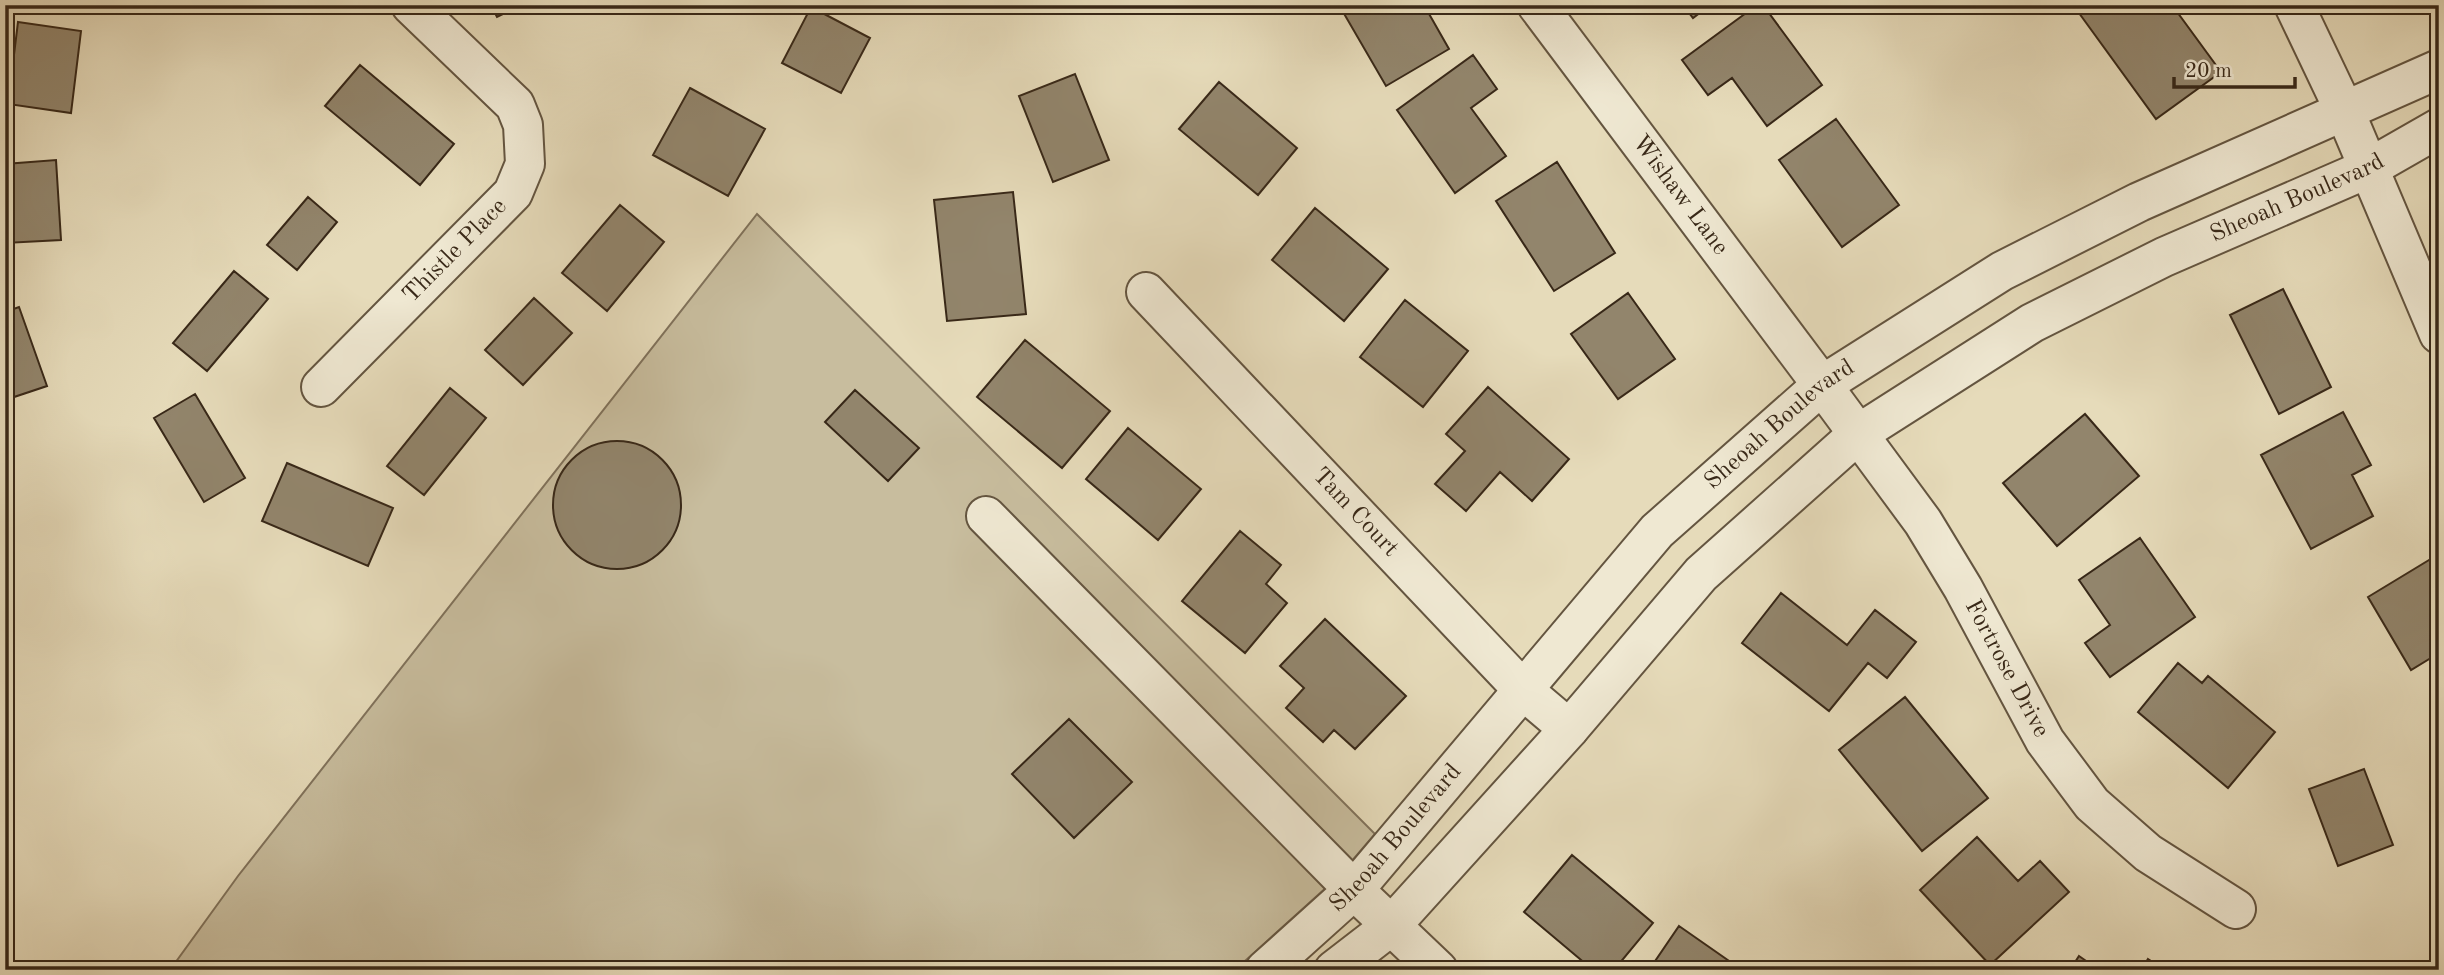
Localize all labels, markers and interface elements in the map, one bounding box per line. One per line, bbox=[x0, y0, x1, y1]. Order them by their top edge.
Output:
scale bar bbox=[2174, 46, 2295, 90]
text: 20 m bbox=[2185, 61, 2232, 82]
street label: Wishaw Lane bbox=[1627, 131, 1732, 260]
street label: Sheoah Boulevard bbox=[2207, 150, 2389, 247]
street label: Thistle Place bbox=[399, 194, 512, 308]
street label: Sheoah Boulevard bbox=[1701, 356, 1859, 494]
street label: Tam Court bbox=[1308, 464, 1402, 562]
street label: Fortrose Drive bbox=[1960, 596, 2053, 742]
street label: Sheoah Boulevard bbox=[1326, 760, 1466, 917]

